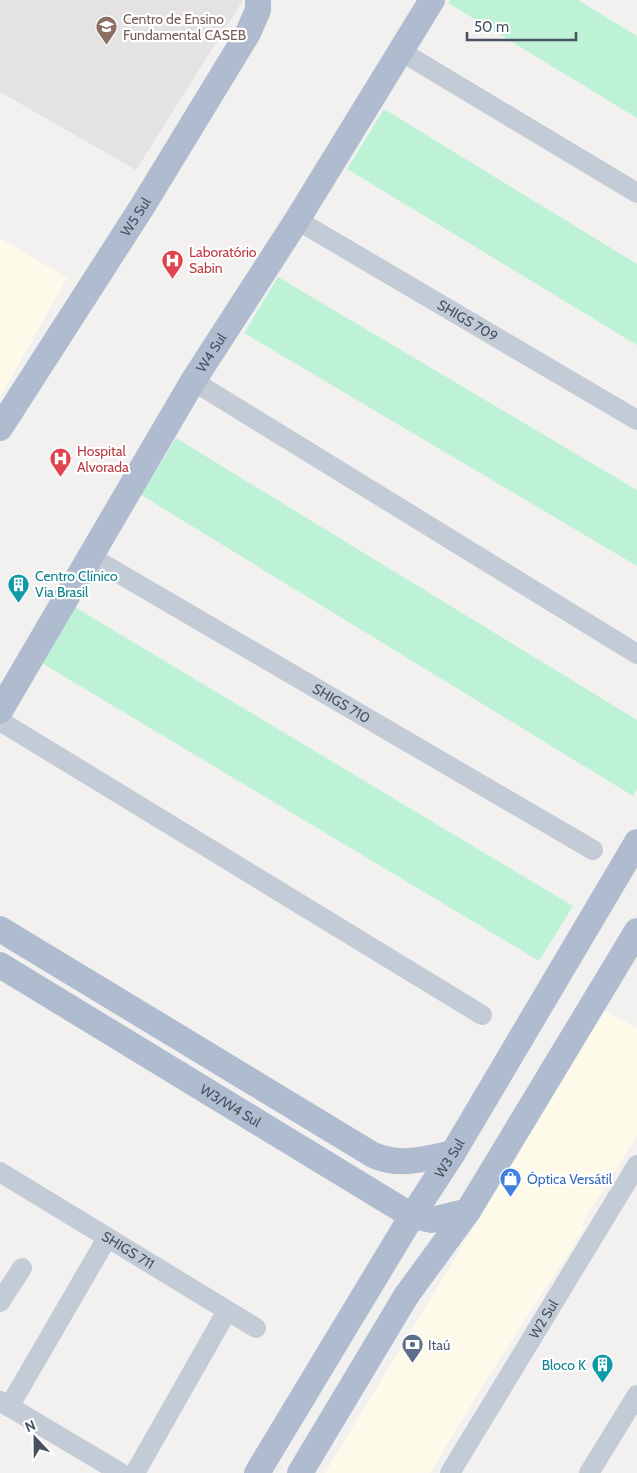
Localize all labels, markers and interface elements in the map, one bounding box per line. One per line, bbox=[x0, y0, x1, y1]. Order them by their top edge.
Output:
place label: Centro de Ensino Fundamental CASEB bbox=[123, 10, 246, 44]
scale bar bbox=[467, 10, 576, 42]
school or university icon: Centro de Ensino Fundamental CASEB bbox=[95, 15, 119, 46]
text: 50 m bbox=[474, 18, 509, 36]
street label: W5 Sul bbox=[117, 193, 155, 240]
place label: Laboratório Sabin bbox=[189, 243, 257, 277]
hospital icon: Laboratório Sabin bbox=[161, 248, 185, 279]
street label: SHIGS 709 bbox=[434, 296, 501, 345]
street label: W4 Sul bbox=[192, 329, 231, 376]
place label: Hospital Alvorada bbox=[77, 442, 129, 476]
hospital icon: Hospital Alvorada bbox=[49, 447, 73, 478]
place label: Centro Clínico Via Brasil bbox=[35, 567, 118, 601]
building icon: Centro Clínico Via Brasil bbox=[7, 572, 31, 603]
street label: SHIGS 710 bbox=[309, 679, 374, 727]
street label: W3/W4 Sul bbox=[197, 1080, 265, 1131]
street label: W3 Sul bbox=[430, 1135, 469, 1181]
shop icon: Óptica Versátil bbox=[499, 1167, 523, 1198]
place label: Óptica Versátil bbox=[527, 1170, 613, 1188]
street label: SHIGS 711 bbox=[98, 1227, 158, 1273]
street label: W2 Sul bbox=[525, 1296, 562, 1342]
bank icon: Itaú bbox=[400, 1333, 424, 1364]
place label: Itaú bbox=[428, 1336, 450, 1354]
building icon: Bloco K bbox=[590, 1353, 614, 1384]
place label: Bloco K bbox=[542, 1356, 586, 1374]
north arrow bbox=[10, 1413, 60, 1463]
text: N bbox=[22, 1416, 38, 1436]

